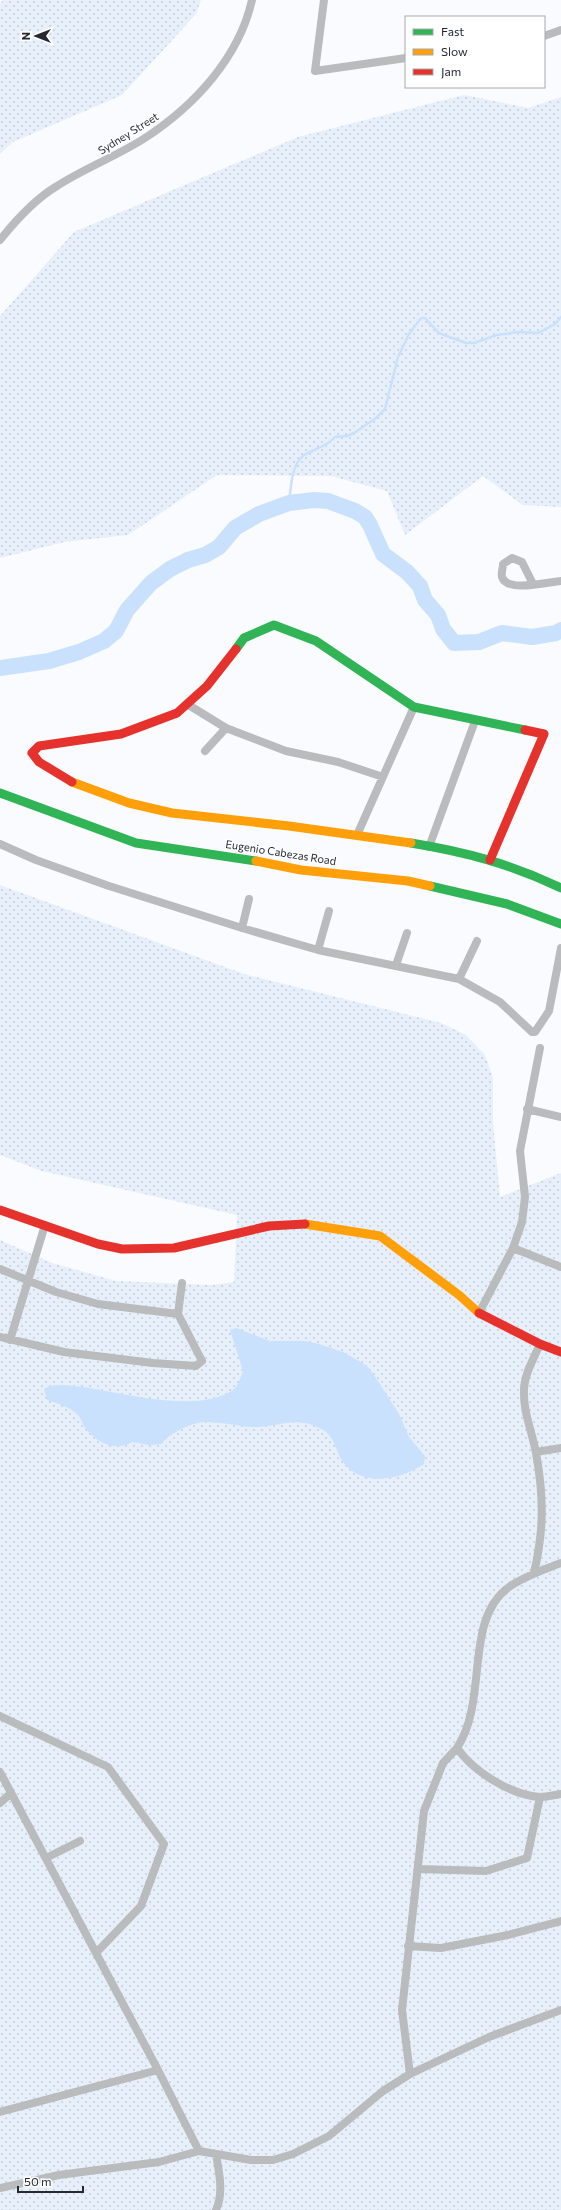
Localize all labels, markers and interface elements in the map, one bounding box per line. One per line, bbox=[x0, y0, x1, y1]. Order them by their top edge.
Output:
north arrow bbox=[16, 16, 56, 56]
legend bbox=[405, 16, 545, 88]
text: Fast bbox=[441, 24, 464, 38]
text: N bbox=[19, 32, 32, 40]
text: Slow bbox=[441, 44, 468, 58]
text: Jam bbox=[441, 64, 461, 79]
street label: Sydney Street bbox=[95, 109, 161, 157]
street label: Eugenio Cabezas Road bbox=[225, 837, 337, 867]
scale bar bbox=[18, 2168, 83, 2194]
text: 50 m bbox=[24, 2174, 52, 2188]

